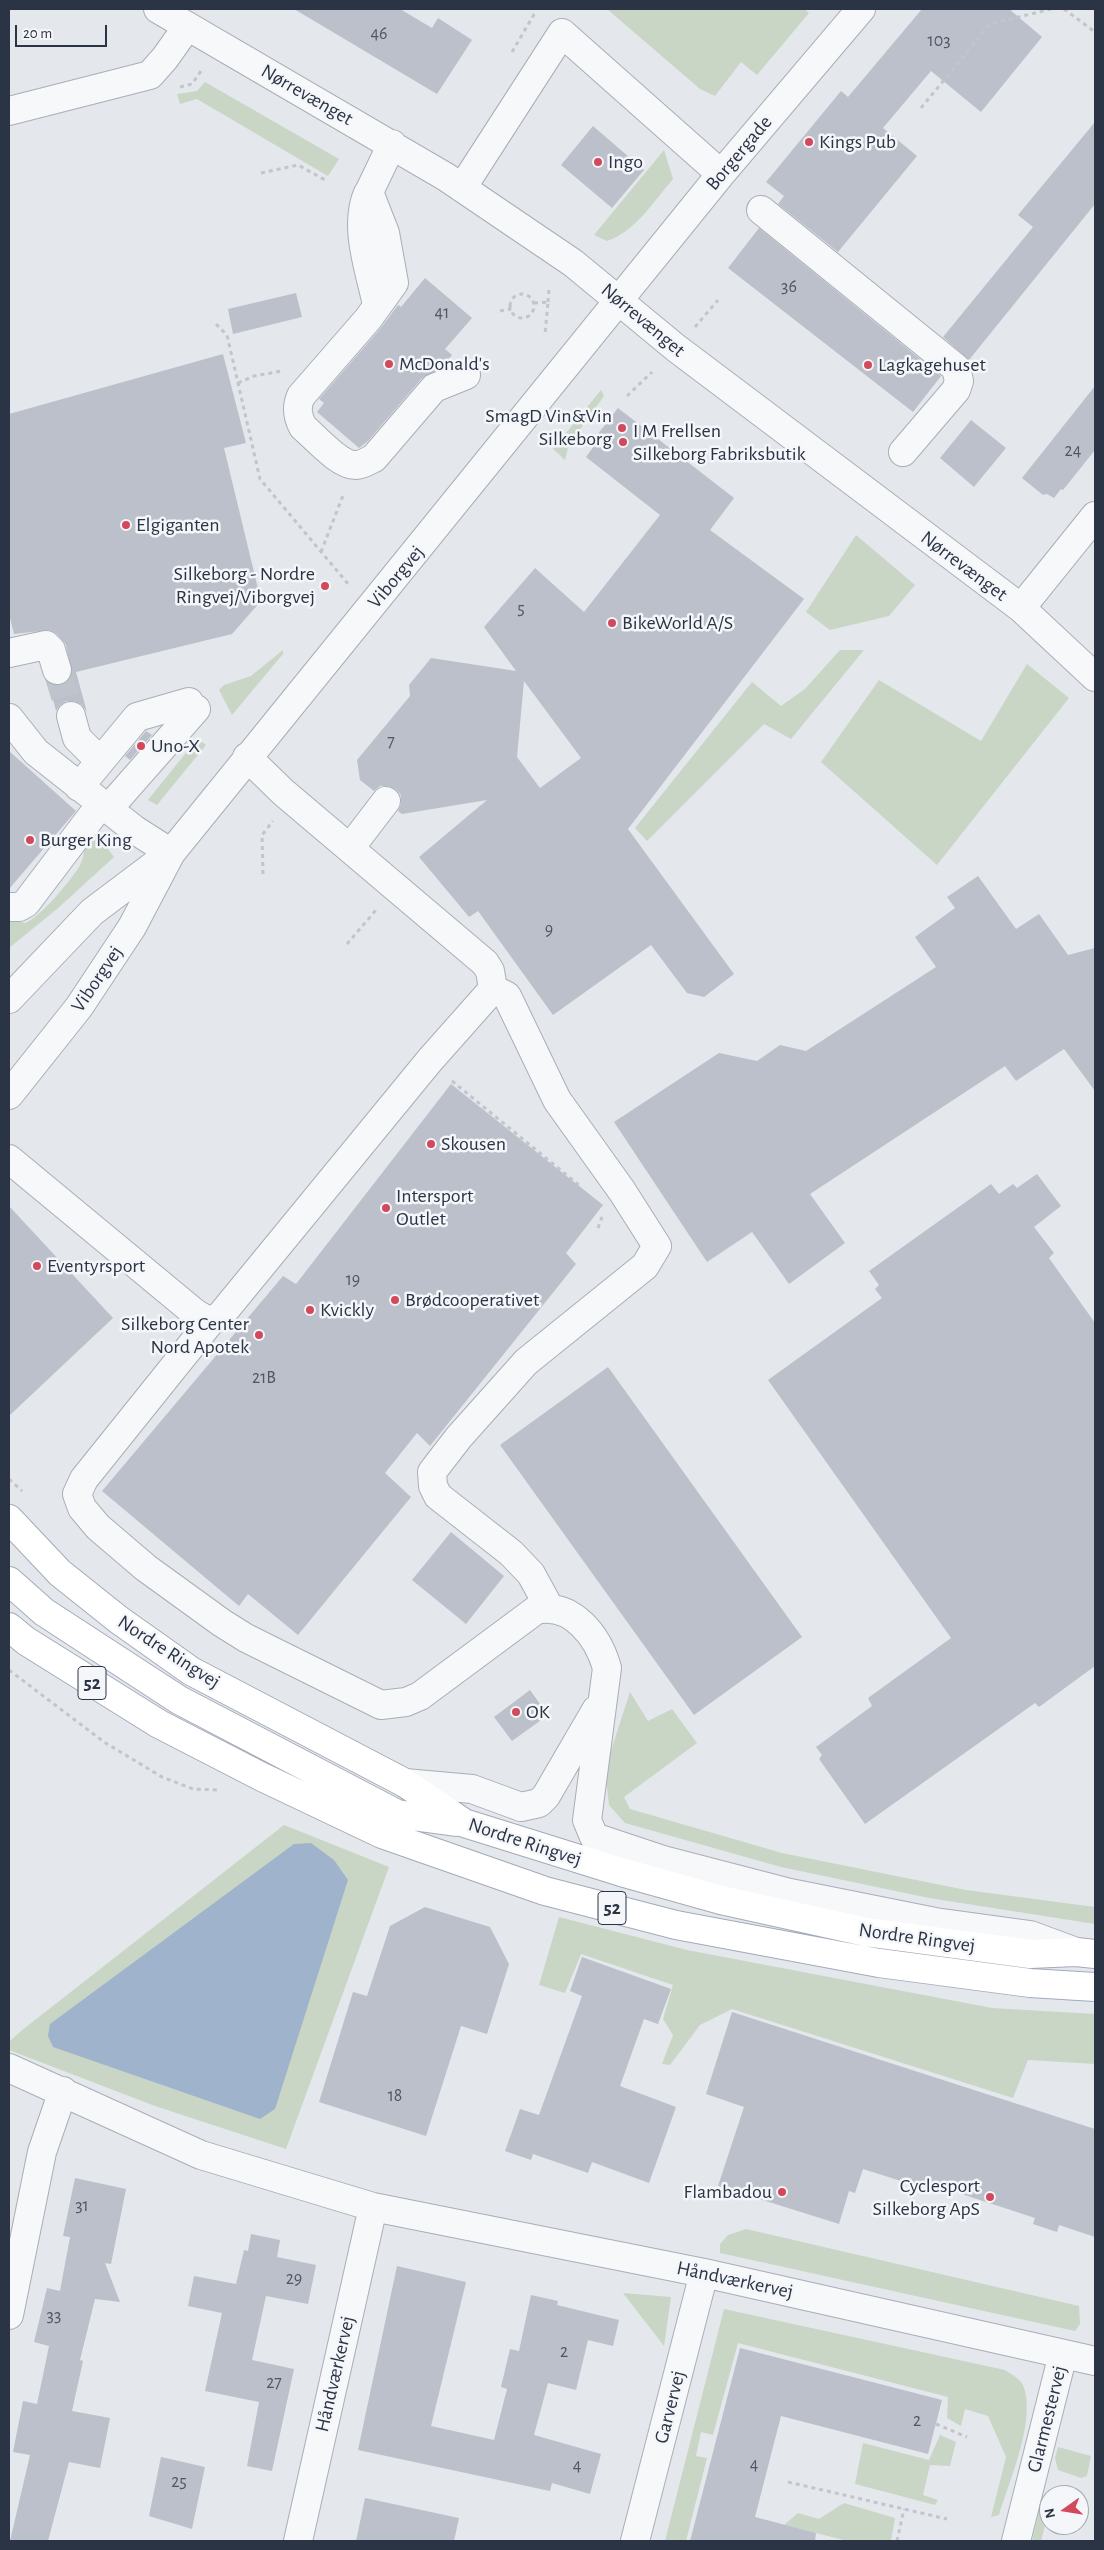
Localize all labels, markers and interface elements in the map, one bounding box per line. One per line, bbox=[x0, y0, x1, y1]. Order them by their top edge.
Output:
scale bar bbox=[18, 15, 110, 47]
house number: 46 bbox=[370, 23, 388, 45]
text: 20 m bbox=[23, 26, 52, 41]
house number: 103 bbox=[927, 30, 951, 52]
street label: Nørrevænget bbox=[257, 59, 357, 131]
street label: Borgergade bbox=[701, 111, 777, 195]
place label: Kings Pub bbox=[819, 130, 896, 154]
marker: Kings Pub bbox=[803, 136, 815, 148]
place label: Ingo bbox=[608, 150, 643, 174]
marker: Ingo bbox=[592, 156, 604, 168]
house number: 36 bbox=[781, 276, 797, 298]
street label: Nørrevænget bbox=[596, 278, 690, 362]
house number: 41 bbox=[435, 302, 449, 324]
place label: McDonald's bbox=[399, 352, 490, 376]
place label: Lagkagehuset bbox=[878, 353, 986, 377]
marker: McDonald's bbox=[383, 358, 395, 370]
marker: Lagkagehuset bbox=[862, 359, 874, 371]
place label: SmagD Vin&Vin Silkeborg bbox=[485, 404, 612, 451]
place label: I M Frellsen Silkeborg Fabriksbutik bbox=[633, 419, 806, 466]
marker: SmagD Vin&Vin Silkeborg bbox=[616, 422, 628, 434]
marker: I M Frellsen Silkeborg Fabriksbutik bbox=[617, 436, 629, 448]
house number: 24 bbox=[1065, 440, 1081, 462]
place label: Elgiganten bbox=[136, 513, 220, 537]
marker: Elgiganten bbox=[120, 519, 132, 531]
street label: Nørrevænget bbox=[916, 526, 1012, 606]
street label: Viborgvej bbox=[363, 541, 429, 613]
place label: Silkeborg - Nordre Ringvej/Viborgvej bbox=[174, 562, 315, 609]
marker: Silkeborg - Nordre Ringvej/Viborgvej bbox=[319, 580, 331, 592]
house number: 5 bbox=[517, 598, 525, 620]
place label: BikeWorld A/S bbox=[622, 611, 733, 635]
marker: BikeWorld A/S bbox=[606, 617, 618, 629]
house number: 7 bbox=[387, 731, 395, 753]
place label: Uno-X bbox=[151, 734, 200, 758]
marker: Uno-X bbox=[135, 740, 147, 752]
place label: Burger King bbox=[40, 828, 132, 852]
marker: Burger King bbox=[24, 834, 36, 846]
house number: 9 bbox=[545, 919, 553, 941]
street label: Viborgvej bbox=[66, 941, 128, 1017]
place label: Skousen bbox=[441, 1132, 506, 1156]
marker: Skousen bbox=[425, 1138, 437, 1150]
place label: Intersport Outlet bbox=[396, 1184, 473, 1231]
marker: Intersport Outlet bbox=[380, 1202, 392, 1214]
place label: Eventyrsport bbox=[47, 1254, 145, 1278]
marker: Eventyrsport bbox=[31, 1260, 43, 1272]
house number: 19 bbox=[346, 1269, 360, 1291]
place label: Brødcooperativet bbox=[405, 1288, 539, 1312]
marker: Brødcooperativet bbox=[389, 1294, 401, 1306]
place label: Kvickly bbox=[320, 1298, 374, 1322]
marker: Kvickly bbox=[304, 1304, 316, 1316]
place label: Silkeborg Center Nord Apotek bbox=[121, 1312, 249, 1359]
marker: Silkeborg Center Nord Apotek bbox=[253, 1329, 265, 1341]
house number: 21B bbox=[252, 1367, 276, 1389]
street label: Nordre Ringvej bbox=[113, 1610, 225, 1694]
road number: 52 bbox=[78, 1666, 106, 1700]
place label: OK bbox=[526, 1700, 550, 1724]
marker: OK bbox=[510, 1706, 522, 1718]
street label: Nordre Ringvej bbox=[465, 1812, 585, 1872]
road number: 52 bbox=[598, 1892, 626, 1925]
street label: Nordre Ringvej bbox=[857, 1918, 977, 1958]
house number: 18 bbox=[388, 2085, 402, 2107]
place label: Cyclesport Silkeborg ApS bbox=[873, 2174, 980, 2221]
place label: Flambadou bbox=[683, 2180, 772, 2204]
marker: Flambadou bbox=[776, 2186, 788, 2198]
marker: Cyclesport Silkeborg ApS bbox=[984, 2191, 996, 2203]
house number: 31 bbox=[75, 2195, 89, 2217]
street label: Håndværkervej bbox=[675, 2256, 795, 2304]
house number: 29 bbox=[286, 2268, 302, 2290]
house number: 33 bbox=[47, 2305, 61, 2327]
street label: Håndværkervej bbox=[310, 2314, 360, 2434]
house number: 2 bbox=[560, 2341, 568, 2363]
street label: Glarmestervej bbox=[1022, 2363, 1072, 2475]
street label: Garvervej bbox=[649, 2368, 691, 2446]
house number: 27 bbox=[266, 2372, 282, 2394]
house number: 2 bbox=[913, 2410, 921, 2432]
house number: 4 bbox=[750, 2454, 758, 2476]
house number: 4 bbox=[573, 2455, 581, 2477]
house number: 25 bbox=[171, 2471, 187, 2493]
north arrow bbox=[1039, 2485, 1089, 2535]
text: N bbox=[1042, 2507, 1058, 2519]

